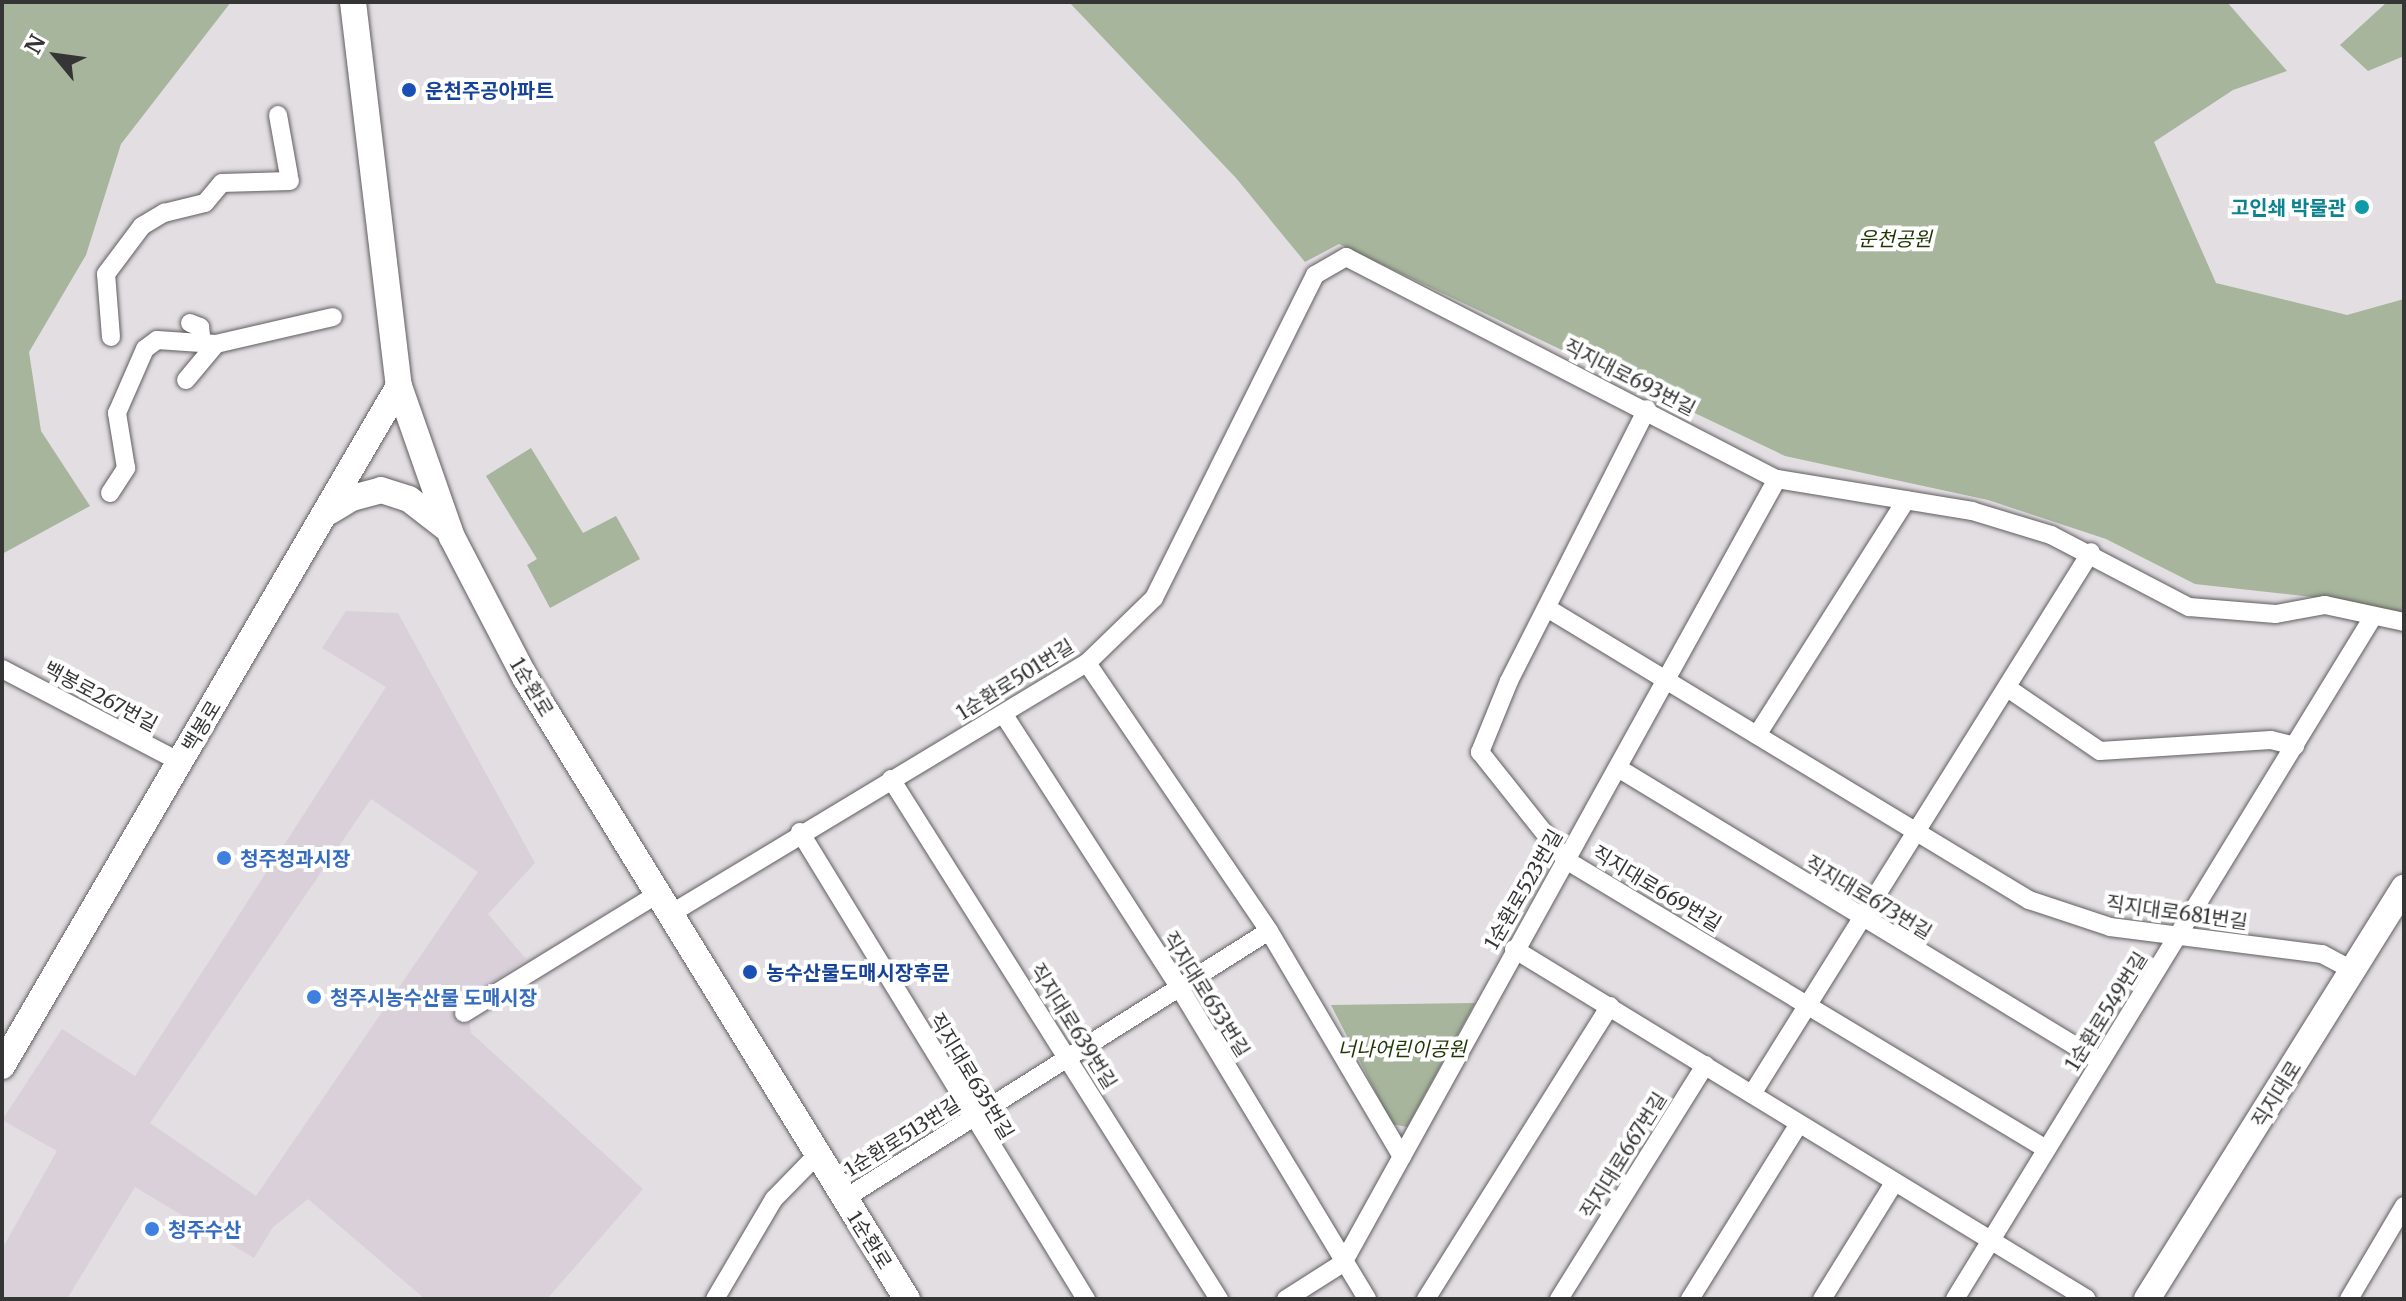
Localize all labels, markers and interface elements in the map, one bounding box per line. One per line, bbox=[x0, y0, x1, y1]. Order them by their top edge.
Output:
north arrow bbox=[16, 16, 96, 96]
text: N bbox=[19, 30, 51, 59]
place label: 운천주공아파트 bbox=[425, 78, 554, 102]
marker: 운천주공아파트 bbox=[400, 81, 418, 99]
place label: 고인쇄 박물관 bbox=[2231, 195, 2346, 219]
marker: 고인쇄 박물관 bbox=[2353, 198, 2371, 216]
park label: 운천공원 bbox=[1858, 226, 1932, 250]
street label: 직지대로693번길 bbox=[1560, 333, 1700, 421]
street label: 1순환로501번길 bbox=[952, 633, 1078, 725]
street label: 1순환로 bbox=[505, 653, 559, 721]
street label: 백봉로267번길 bbox=[40, 656, 162, 736]
street label: 백봉로 bbox=[176, 696, 226, 756]
street label: 1순환로523번길 bbox=[1479, 825, 1567, 953]
street label: 직지대로669번길 bbox=[1588, 840, 1726, 936]
place label: 청주청과시장 bbox=[240, 846, 350, 870]
marker: 청주청과시장 bbox=[215, 849, 233, 867]
street label: 직지대로673번길 bbox=[1801, 850, 1937, 944]
street label: 직지대로681번길 bbox=[2105, 890, 2249, 934]
street label: 직지대로653번길 bbox=[1159, 927, 1255, 1061]
street label: 1순환로549번길 bbox=[2060, 947, 2152, 1075]
street label: 직지대로639번길 bbox=[1026, 958, 1122, 1094]
place label: 농수산물도매시장후문 bbox=[766, 960, 950, 984]
marker: 농수산물도매시장후문 bbox=[741, 963, 759, 981]
place label: 청주시농수산물 도매시장 bbox=[330, 985, 537, 1009]
marker: 청주시농수산물 도매시장 bbox=[305, 988, 323, 1006]
street label: 직지대로635번길 bbox=[925, 1008, 1019, 1144]
park label: 너나어린이공원 bbox=[1338, 1036, 1466, 1060]
street label: 직지대로 bbox=[2246, 1056, 2306, 1132]
street label: 직지대로667번길 bbox=[1575, 1087, 1671, 1223]
street label: 1순환로513번길 bbox=[840, 1091, 964, 1181]
street label: 1순환로 bbox=[843, 1206, 897, 1274]
place label: 청주수산 bbox=[168, 1217, 242, 1241]
marker: 청주수산 bbox=[143, 1220, 161, 1238]

